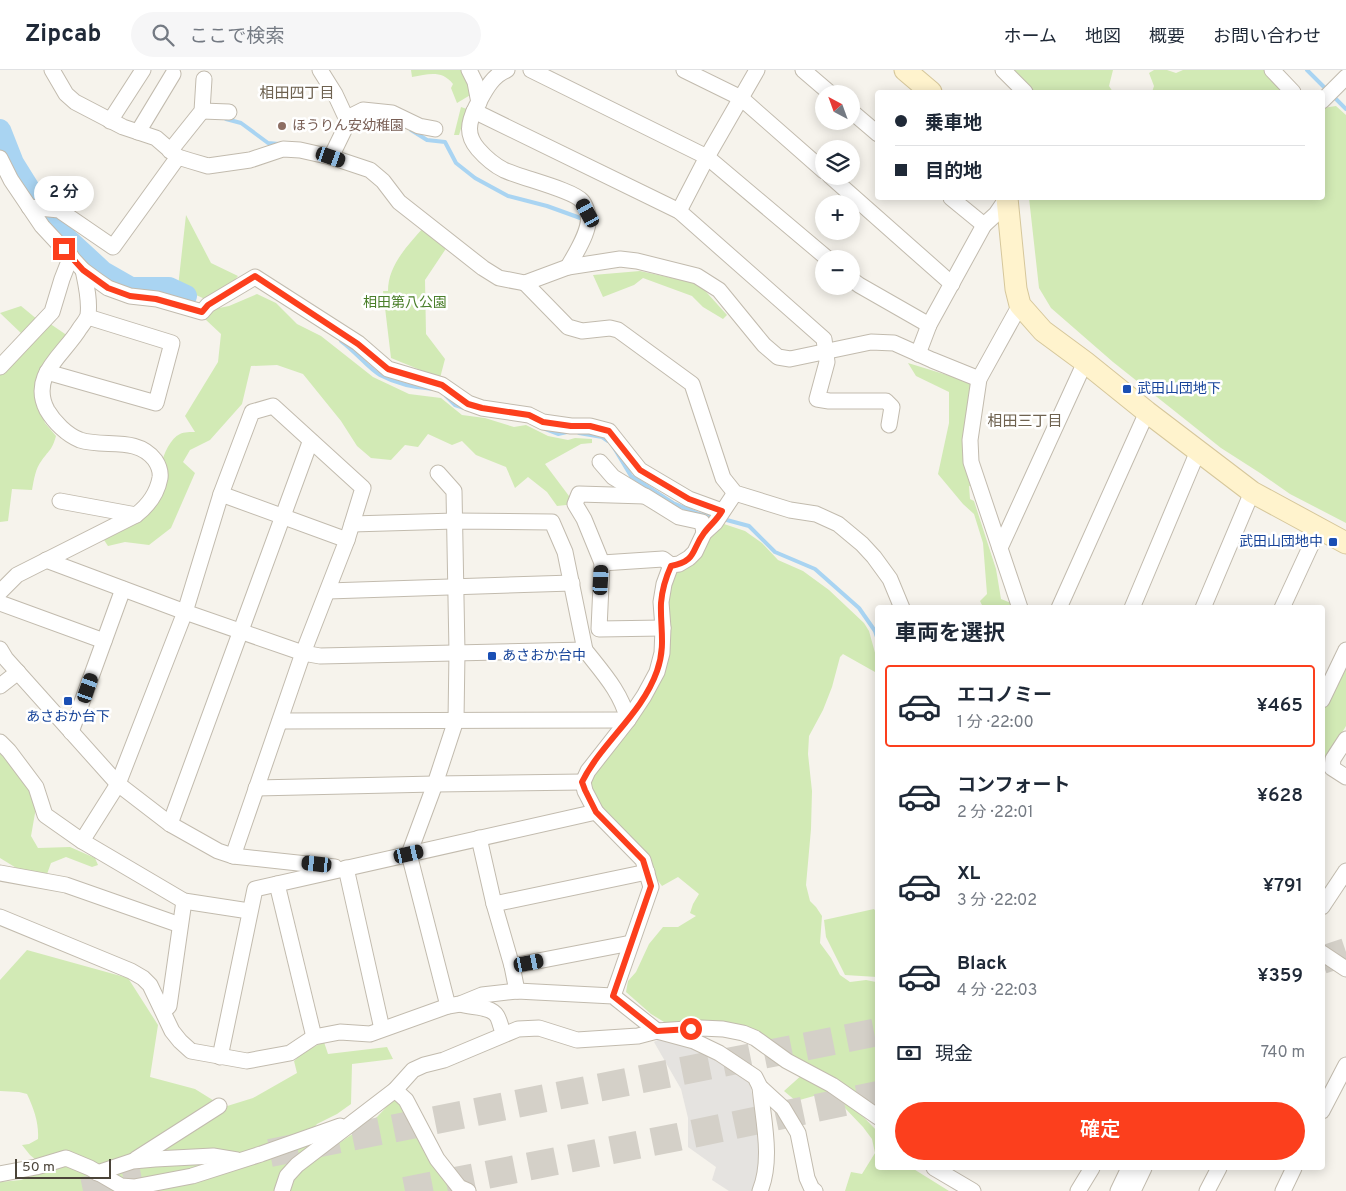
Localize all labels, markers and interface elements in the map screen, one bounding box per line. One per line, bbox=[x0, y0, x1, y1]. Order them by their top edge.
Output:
search box bbox=[131, 12, 481, 57]
text: Zipcab bbox=[25, 20, 101, 50]
icon: search bbox=[149, 21, 177, 49]
text: ここで検索 bbox=[189, 25, 284, 49]
text: ホーム bbox=[1004, 26, 1057, 49]
text: 地図 bbox=[1085, 26, 1121, 49]
text: 概要 bbox=[1149, 26, 1185, 49]
text: お問い合わせ bbox=[1213, 26, 1321, 49]
district label: 相田四丁目 bbox=[259, 85, 335, 104]
north arrow bbox=[815, 85, 860, 130]
map controls bbox=[815, 85, 860, 295]
text: 乗車地 bbox=[925, 112, 982, 136]
place label: ほうりん安幼稚園 bbox=[292, 118, 404, 135]
marker: ほうりん安幼稚園 bbox=[276, 120, 288, 132]
button: layers bbox=[815, 140, 860, 185]
car bbox=[314, 145, 347, 169]
text: 目的地 bbox=[925, 160, 982, 184]
callout: 2 分 bbox=[34, 176, 94, 212]
text: 2 分 bbox=[49, 183, 79, 203]
button: + bbox=[815, 195, 860, 240]
car bbox=[574, 196, 601, 230]
route end bbox=[53, 238, 75, 260]
button: − bbox=[815, 250, 860, 295]
park label: 相田第八公園 bbox=[363, 294, 447, 312]
place label: 武田山団地下 bbox=[1137, 381, 1221, 398]
marker: 武田山団地下 bbox=[1121, 383, 1133, 395]
district label: 相田三丁目 bbox=[987, 413, 1063, 432]
place label: 武田山団地中 bbox=[1239, 534, 1323, 551]
marker: 武田山団地中 bbox=[1327, 536, 1339, 548]
car bbox=[592, 565, 609, 595]
text: 車両を選択 bbox=[895, 621, 1005, 648]
place label: あさおか台中 bbox=[502, 647, 586, 665]
marker: あさおか台中 bbox=[486, 650, 498, 662]
car bbox=[76, 671, 99, 705]
icon: car bbox=[897, 684, 942, 729]
text: エコノミー bbox=[957, 684, 1052, 708]
text: ¥465 bbox=[1256, 694, 1303, 718]
marker: あさおか台下 bbox=[62, 695, 74, 707]
place label: あさおか台下 bbox=[26, 708, 110, 726]
text: 1 分 · 22:00 bbox=[957, 713, 1034, 733]
icon: car bbox=[897, 774, 942, 819]
text: コンフォート bbox=[957, 774, 1070, 798]
text: ¥628 bbox=[1257, 784, 1303, 808]
text: 2 分 · 22:01 bbox=[957, 803, 1034, 823]
car bbox=[392, 843, 425, 865]
car bbox=[301, 855, 332, 873]
text: XL bbox=[957, 862, 980, 886]
icon: car bbox=[897, 864, 942, 909]
text: ¥791 bbox=[1263, 874, 1303, 898]
text: 3 分 · 22:02 bbox=[957, 891, 1037, 911]
text: Black bbox=[957, 952, 1007, 976]
car bbox=[512, 953, 545, 973]
icon: car bbox=[897, 954, 942, 999]
text: ¥359 bbox=[1257, 964, 1303, 988]
text: 4 分 · 22:03 bbox=[957, 981, 1037, 1001]
route start bbox=[680, 1018, 702, 1040]
icon: cash bbox=[895, 1039, 923, 1067]
text: 現金 bbox=[935, 1043, 973, 1067]
text: 740 m bbox=[1261, 1043, 1305, 1063]
button: 確定 bbox=[895, 1102, 1305, 1160]
scale bar bbox=[15, 1156, 111, 1179]
text: 50 m bbox=[22, 1159, 55, 1176]

